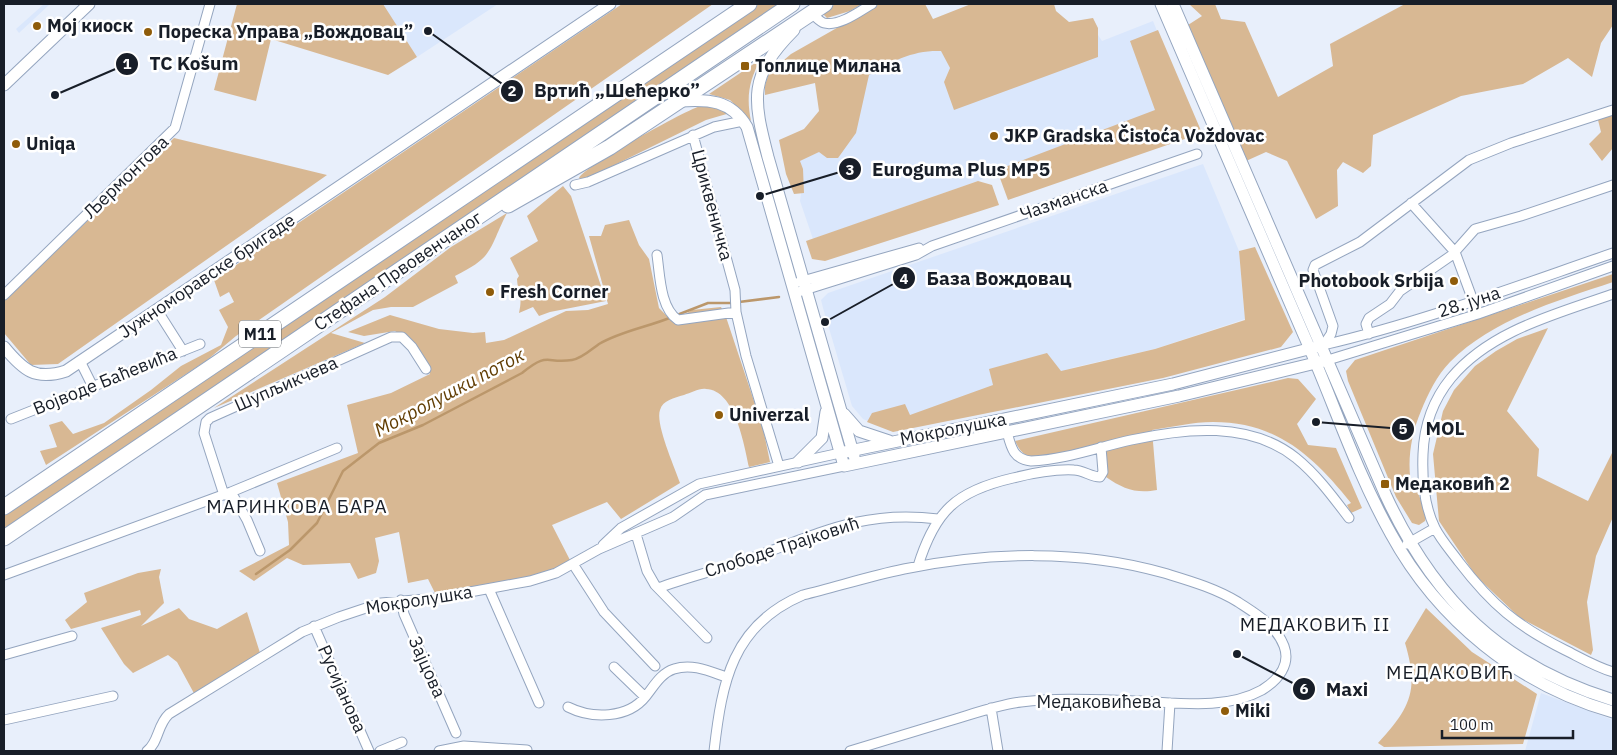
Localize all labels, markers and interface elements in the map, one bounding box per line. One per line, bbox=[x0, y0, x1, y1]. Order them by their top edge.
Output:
place label: Мој киоск bbox=[47, 14, 133, 37]
marker: Мој киоск bbox=[31, 20, 43, 32]
place label: Пореска Управа „Вождовац” bbox=[158, 20, 413, 43]
marker: Пореска Управа „Вождовац” bbox=[142, 26, 154, 38]
callout: TC Košum bbox=[115, 47, 249, 81]
text: TC Košum bbox=[150, 51, 238, 75]
text: 1 bbox=[122, 54, 132, 73]
place label: Топлице Милана bbox=[755, 54, 901, 77]
marker: Топлице Милана bbox=[739, 60, 751, 72]
callout: Вртић „Шећерко” bbox=[499, 74, 710, 108]
text: Вртић „Шећерко” bbox=[534, 78, 700, 102]
text: 2 bbox=[507, 81, 517, 100]
place label: JKP Gradska Čistoća Voždovac bbox=[1004, 123, 1265, 147]
street label: Љермонтова bbox=[78, 130, 173, 223]
marker: JKP Gradska Čistoća Voždovac bbox=[988, 130, 1000, 142]
place label: Uniqa bbox=[26, 132, 76, 155]
marker: Uniqa bbox=[10, 138, 22, 150]
street label: Цриквеничка bbox=[687, 147, 738, 263]
callout: Euroguma Plus MP5 bbox=[837, 152, 1060, 186]
text: Euroguma Plus MP5 bbox=[872, 157, 1050, 181]
text: 3 bbox=[845, 160, 855, 179]
street label: Чазманска bbox=[1017, 174, 1111, 225]
street label: Стефана Првовенчаног bbox=[309, 206, 486, 336]
street label: Јужноморавске бригаде bbox=[114, 208, 299, 343]
callout: База Вождовац bbox=[891, 261, 1081, 295]
text: База Вождовац bbox=[926, 266, 1072, 290]
text: 4 bbox=[899, 269, 909, 288]
place label: Photobook Srbija bbox=[1299, 269, 1444, 292]
marker: Photobook Srbija bbox=[1448, 275, 1460, 287]
place label: Fresh Corner bbox=[500, 280, 609, 303]
street label: 28. јуна bbox=[1435, 281, 1503, 322]
marker: Fresh Corner bbox=[484, 286, 496, 298]
road number: M11 bbox=[239, 320, 281, 348]
street label: Војводе Баћевића bbox=[30, 341, 180, 420]
water label: Мокролушки поток bbox=[370, 342, 529, 442]
street label: Шупљикчева bbox=[231, 350, 341, 417]
place label: Univerzal bbox=[729, 403, 810, 426]
street label: Мокролушка bbox=[898, 407, 1008, 450]
marker: Univerzal bbox=[713, 409, 725, 421]
callout: MOL bbox=[1390, 412, 1474, 446]
text: MOL bbox=[1425, 416, 1465, 440]
text: 5 bbox=[1398, 419, 1408, 438]
place label: Медаковић 2 bbox=[1395, 472, 1510, 495]
marker: Медаковић 2 bbox=[1379, 478, 1391, 490]
district label: МАРИНКОВА БАРА bbox=[206, 494, 388, 518]
street label: Слободе Трајковић bbox=[702, 511, 862, 582]
street label: Мокролушка bbox=[364, 580, 474, 619]
district label: МЕДАКОВИЋ II bbox=[1240, 612, 1390, 636]
street label: Зајцова bbox=[404, 632, 451, 702]
street label: Русијанова bbox=[313, 641, 372, 737]
district label: МЕДАКОВИЋ bbox=[1386, 660, 1514, 684]
callout: Maxi bbox=[1291, 672, 1379, 706]
text: Maxi bbox=[1326, 677, 1368, 701]
text: 6 bbox=[1299, 679, 1309, 698]
street label: Медаковићева bbox=[1037, 690, 1162, 713]
place label: Miki bbox=[1235, 699, 1270, 722]
marker: Miki bbox=[1219, 705, 1231, 717]
scale bar bbox=[1442, 708, 1573, 740]
text: 100 m bbox=[1450, 715, 1494, 734]

